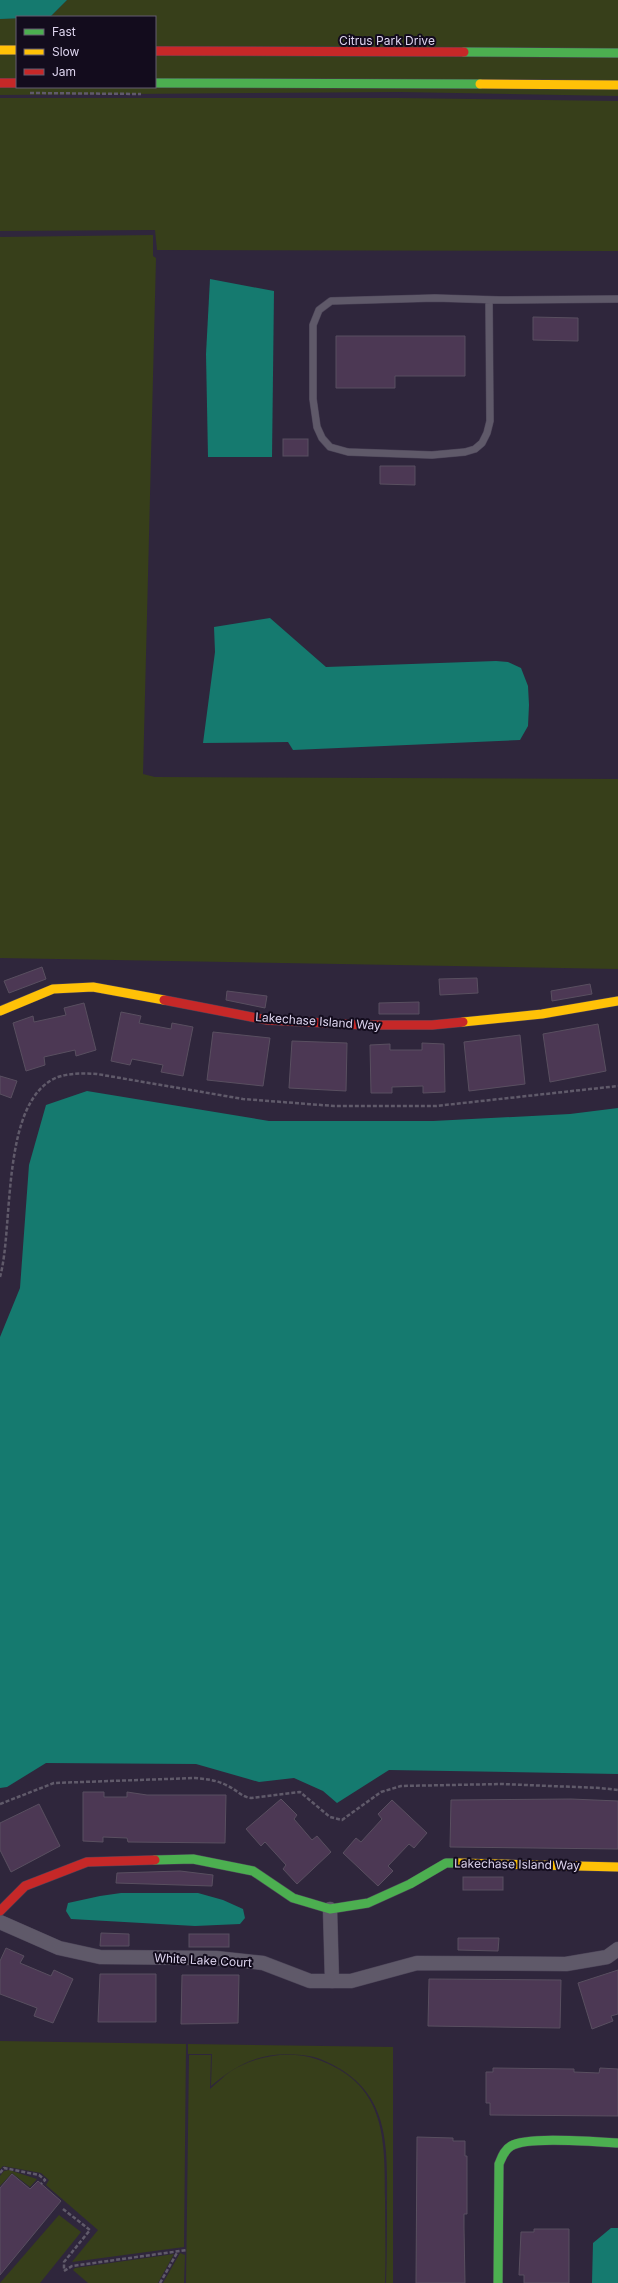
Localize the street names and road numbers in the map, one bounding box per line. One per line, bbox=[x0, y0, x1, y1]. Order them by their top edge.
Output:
street label: Citrus Park Drive bbox=[339, 33, 435, 48]
street label: Lakechase Island Way bbox=[255, 1009, 382, 1033]
street label: Lakechase Island Way bbox=[454, 1855, 580, 1873]
street label: White Lake Court bbox=[154, 1950, 252, 1970]

